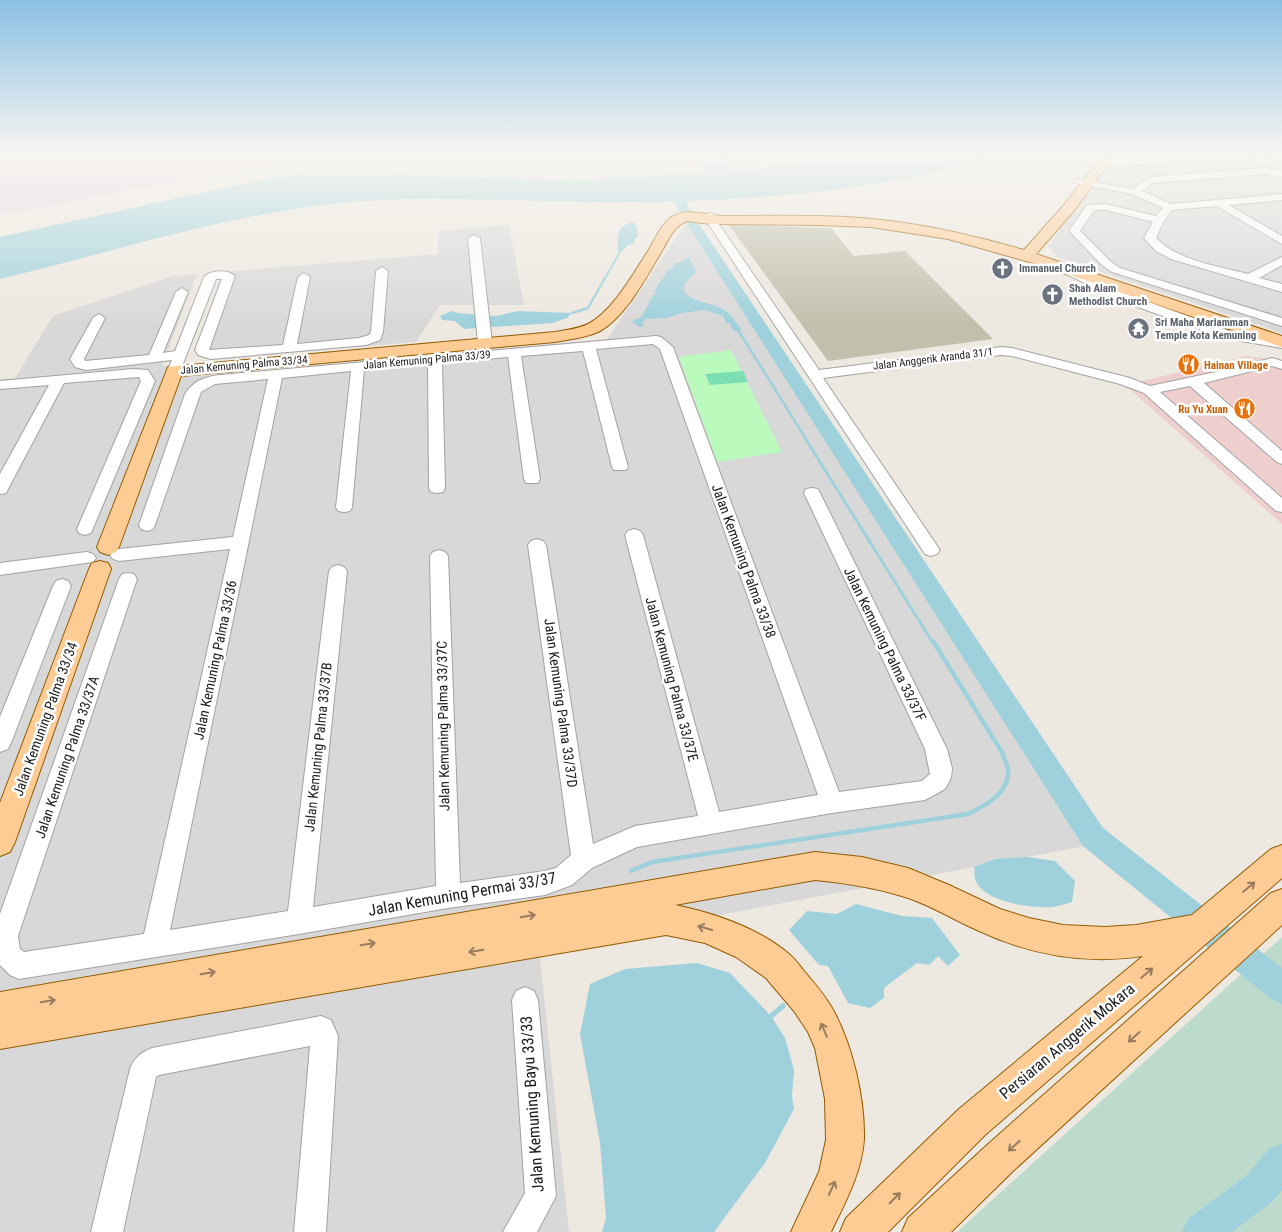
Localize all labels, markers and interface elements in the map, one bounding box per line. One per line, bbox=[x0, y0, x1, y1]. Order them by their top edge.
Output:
church icon: Immanuel Church bbox=[991, 256, 1015, 280]
place label: Immanuel Church bbox=[1019, 262, 1096, 275]
church icon: Shah Alam Methodist Church bbox=[1041, 282, 1065, 306]
place label: Shah Alam Methodist Church bbox=[1069, 282, 1147, 308]
temple icon: Sri Maha Mariamman Temple Kota Kemuning bbox=[1127, 316, 1151, 340]
place label: Sri Maha Mariamman Temple Kota Kemuning bbox=[1155, 316, 1256, 342]
street label: Jalan Anggerik Aranda 31/1 bbox=[872, 345, 994, 373]
street label: Jalan Kemuning Palma 33/39 bbox=[363, 348, 491, 372]
street label: Jalan Kemuning Palma 33/34 bbox=[180, 353, 309, 377]
restaurant icon: Hainan Village bbox=[1176, 353, 1200, 377]
place label: Hainan Village bbox=[1204, 359, 1268, 372]
restaurant icon: Ru Yu Xuan bbox=[1232, 397, 1256, 421]
place label: Ru Yu Xuan bbox=[1178, 403, 1228, 416]
street label: Jalan Kemuning Palma 33/38 bbox=[709, 482, 779, 640]
street label: Jalan Kemuning Palma 33/37F bbox=[841, 564, 929, 724]
street label: Jalan Kemuning Palma 33/36 bbox=[190, 579, 240, 741]
street label: Jalan Kemuning Palma 33/37E bbox=[642, 595, 702, 763]
street label: Jalan Kemuning Palma 33/37D bbox=[541, 617, 581, 789]
street label: Jalan Kemuning Palma 33/34 bbox=[10, 640, 80, 798]
street label: Jalan Kemuning Palma 33/37C bbox=[434, 641, 452, 811]
street label: Jalan Kemuning Palma 33/37B bbox=[301, 662, 335, 832]
street label: Jalan Kemuning Palma 33/37A bbox=[32, 674, 102, 840]
street label: Jalan Kemuning Permai 33/37 bbox=[367, 868, 558, 920]
one-way arrow bbox=[1242, 882, 1255, 893]
one-way arrow bbox=[520, 911, 536, 921]
one-way arrow bbox=[697, 922, 713, 932]
one-way arrow bbox=[360, 939, 376, 949]
one-way arrow bbox=[469, 947, 485, 957]
one-way arrow bbox=[200, 967, 216, 977]
one-way arrow bbox=[1140, 968, 1153, 979]
street label: Persiaran Anggerik Mokara bbox=[996, 979, 1138, 1103]
one-way arrow bbox=[40, 995, 56, 1005]
street label: Jalan Kemuning Bayu 33/33 bbox=[516, 1015, 548, 1193]
one-way arrow bbox=[819, 1023, 829, 1038]
one-way arrow bbox=[1128, 1031, 1141, 1043]
one-way arrow bbox=[1007, 1140, 1020, 1151]
one-way arrow bbox=[827, 1181, 837, 1196]
one-way arrow bbox=[889, 1192, 901, 1204]

